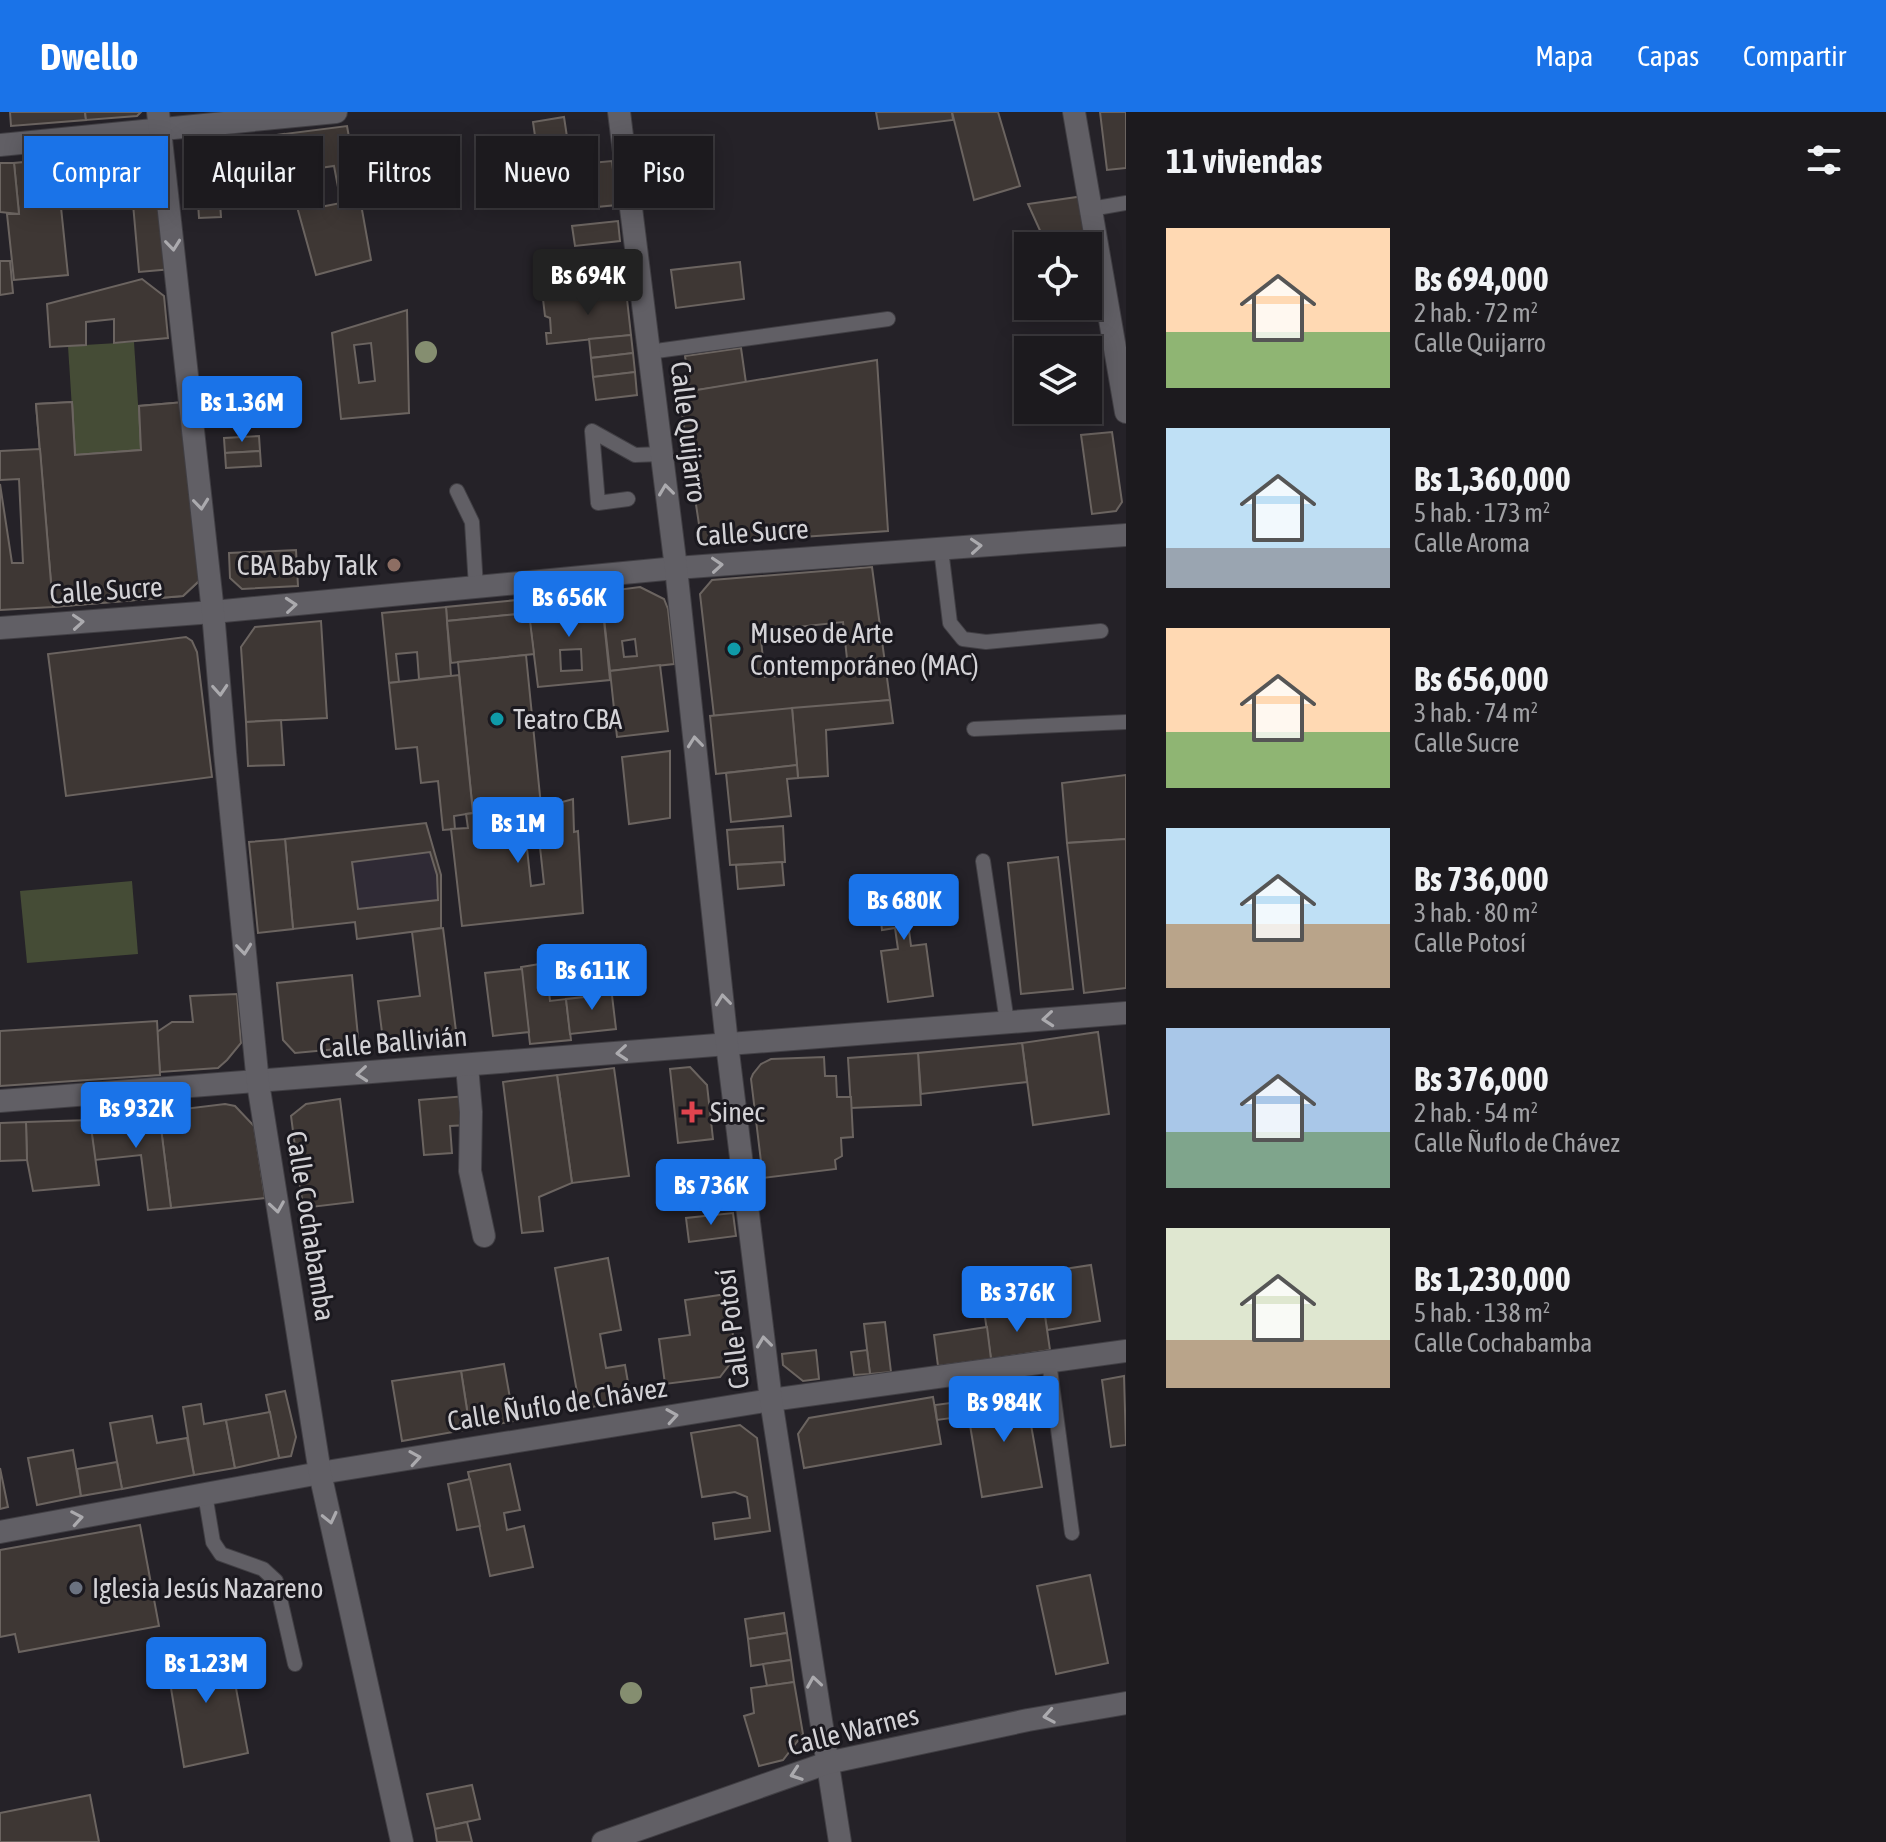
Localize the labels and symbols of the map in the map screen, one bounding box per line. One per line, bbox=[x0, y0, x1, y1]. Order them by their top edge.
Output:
one-way arrow bbox=[164, 239, 181, 252]
pin: Bs 694K bbox=[514, 249, 662, 317]
street label: Calle Quijarro bbox=[664, 359, 714, 505]
pin: Bs 1.36M bbox=[159, 376, 325, 444]
one-way arrow bbox=[658, 484, 675, 497]
one-way arrow bbox=[193, 497, 210, 510]
street label: Calle Sucre bbox=[694, 512, 810, 552]
one-way arrow bbox=[970, 538, 983, 555]
place label: CBA Baby Talk bbox=[237, 549, 378, 581]
marker: CBA Baby Talk bbox=[385, 556, 403, 574]
one-way arrow bbox=[711, 557, 724, 574]
street label: Calle Sucre bbox=[48, 570, 164, 610]
pin: Bs 656K bbox=[495, 571, 643, 639]
one-way arrow bbox=[285, 596, 298, 613]
one-way arrow bbox=[72, 614, 85, 631]
place label: Museo de Arte Contemporáneo (MAC) bbox=[750, 617, 979, 681]
marker: Museo de Arte Contemporáneo (MAC) bbox=[725, 640, 743, 658]
one-way arrow bbox=[211, 684, 228, 697]
place label: Teatro CBA bbox=[513, 703, 623, 735]
marker: Teatro CBA bbox=[488, 710, 506, 728]
one-way arrow bbox=[686, 735, 703, 748]
pin: Bs 1M bbox=[462, 797, 574, 865]
pin: Bs 680K bbox=[830, 874, 978, 942]
one-way arrow bbox=[236, 943, 253, 956]
pin: Bs 611K bbox=[518, 944, 666, 1012]
one-way arrow bbox=[714, 993, 731, 1006]
one-way arrow bbox=[1041, 1010, 1054, 1027]
street label: Calle Ballivián bbox=[317, 1020, 469, 1064]
one-way arrow bbox=[615, 1044, 628, 1061]
one-way arrow bbox=[355, 1065, 368, 1082]
pin: Bs 932K bbox=[62, 1082, 210, 1150]
place label: Sinec bbox=[710, 1096, 765, 1128]
marker: Sinec bbox=[681, 1101, 703, 1123]
street label: Calle Cochabamba bbox=[280, 1129, 342, 1323]
pin: Bs 736K bbox=[637, 1159, 785, 1227]
one-way arrow bbox=[268, 1200, 285, 1213]
pin: Bs 376K bbox=[943, 1266, 1091, 1334]
street label: Calle Potosí bbox=[709, 1267, 755, 1391]
one-way arrow bbox=[755, 1335, 772, 1348]
street label: Calle Ñuflo de Chávez bbox=[445, 1371, 669, 1437]
pin: Bs 984K bbox=[930, 1376, 1078, 1444]
one-way arrow bbox=[665, 1408, 679, 1425]
one-way arrow bbox=[409, 1450, 422, 1467]
one-way arrow bbox=[70, 1510, 84, 1527]
one-way arrow bbox=[321, 1511, 338, 1524]
place label: Iglesia Jesús Nazareno bbox=[92, 1572, 323, 1604]
marker: Iglesia Jesús Nazareno bbox=[67, 1579, 85, 1597]
pin: Bs 1.23M bbox=[123, 1637, 289, 1705]
one-way arrow bbox=[806, 1675, 823, 1689]
street label: Calle Warnes bbox=[784, 1698, 922, 1762]
one-way arrow bbox=[1042, 1707, 1056, 1724]
one-way arrow bbox=[790, 1764, 804, 1780]

